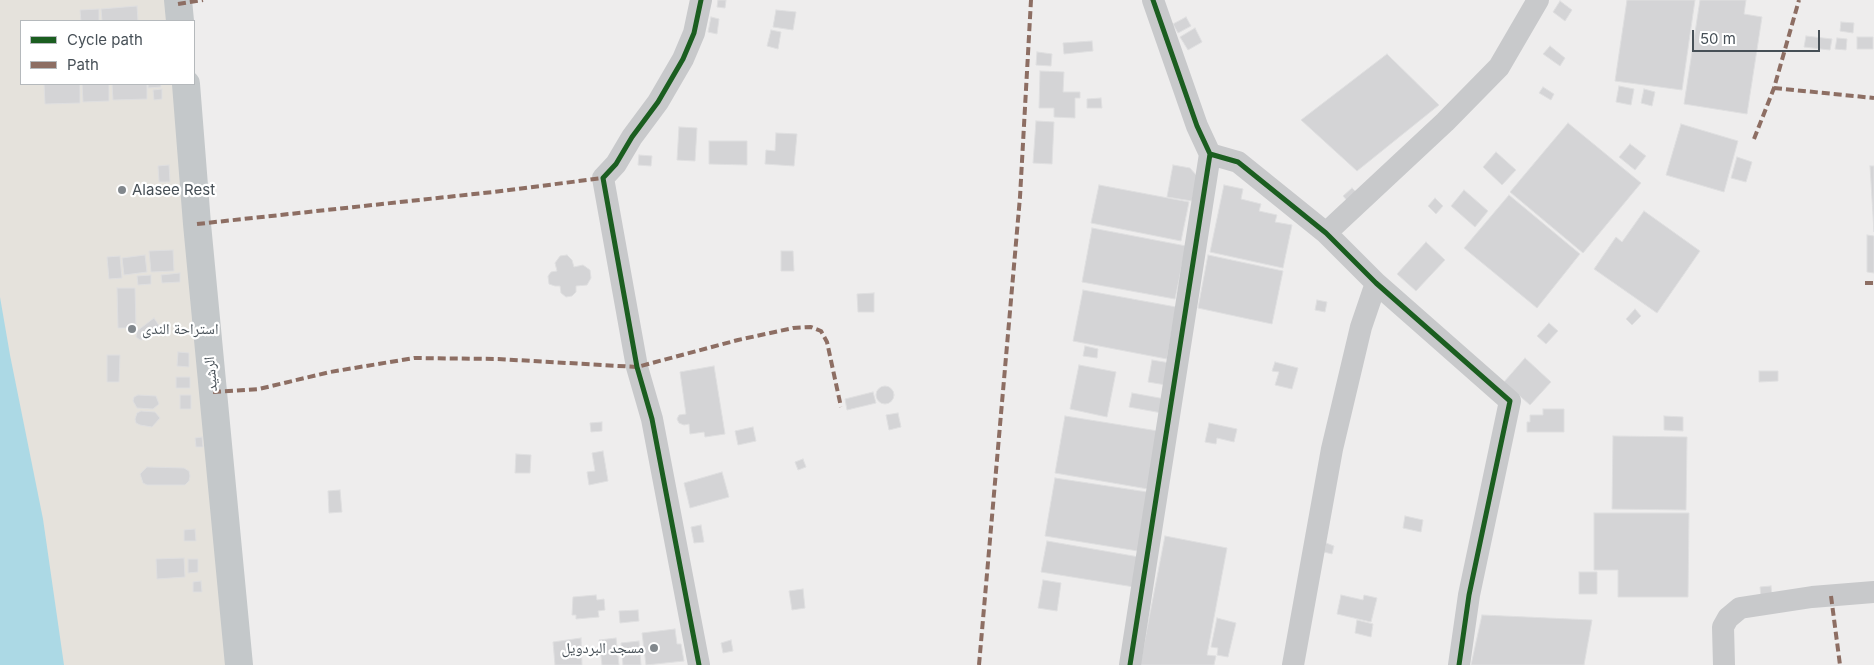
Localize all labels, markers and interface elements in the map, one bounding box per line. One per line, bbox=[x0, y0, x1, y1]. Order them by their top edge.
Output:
legend bbox=[20, 20, 195, 85]
scale bar bbox=[1694, 20, 1822, 52]
text: 50 m bbox=[1700, 29, 1736, 48]
text: Cycle path bbox=[67, 30, 143, 49]
text: Path bbox=[67, 55, 99, 74]
place label: Alasee Rest bbox=[132, 181, 215, 199]
marker: Alasee Rest bbox=[116, 184, 128, 196]
place label: استراحة الندى bbox=[142, 320, 219, 338]
marker: استراحة الندى bbox=[126, 323, 138, 335]
street label: الرشيد bbox=[201, 356, 221, 392]
place label: مسجد البردويل bbox=[561, 639, 644, 657]
marker: مسجد البردويل bbox=[648, 642, 660, 654]

